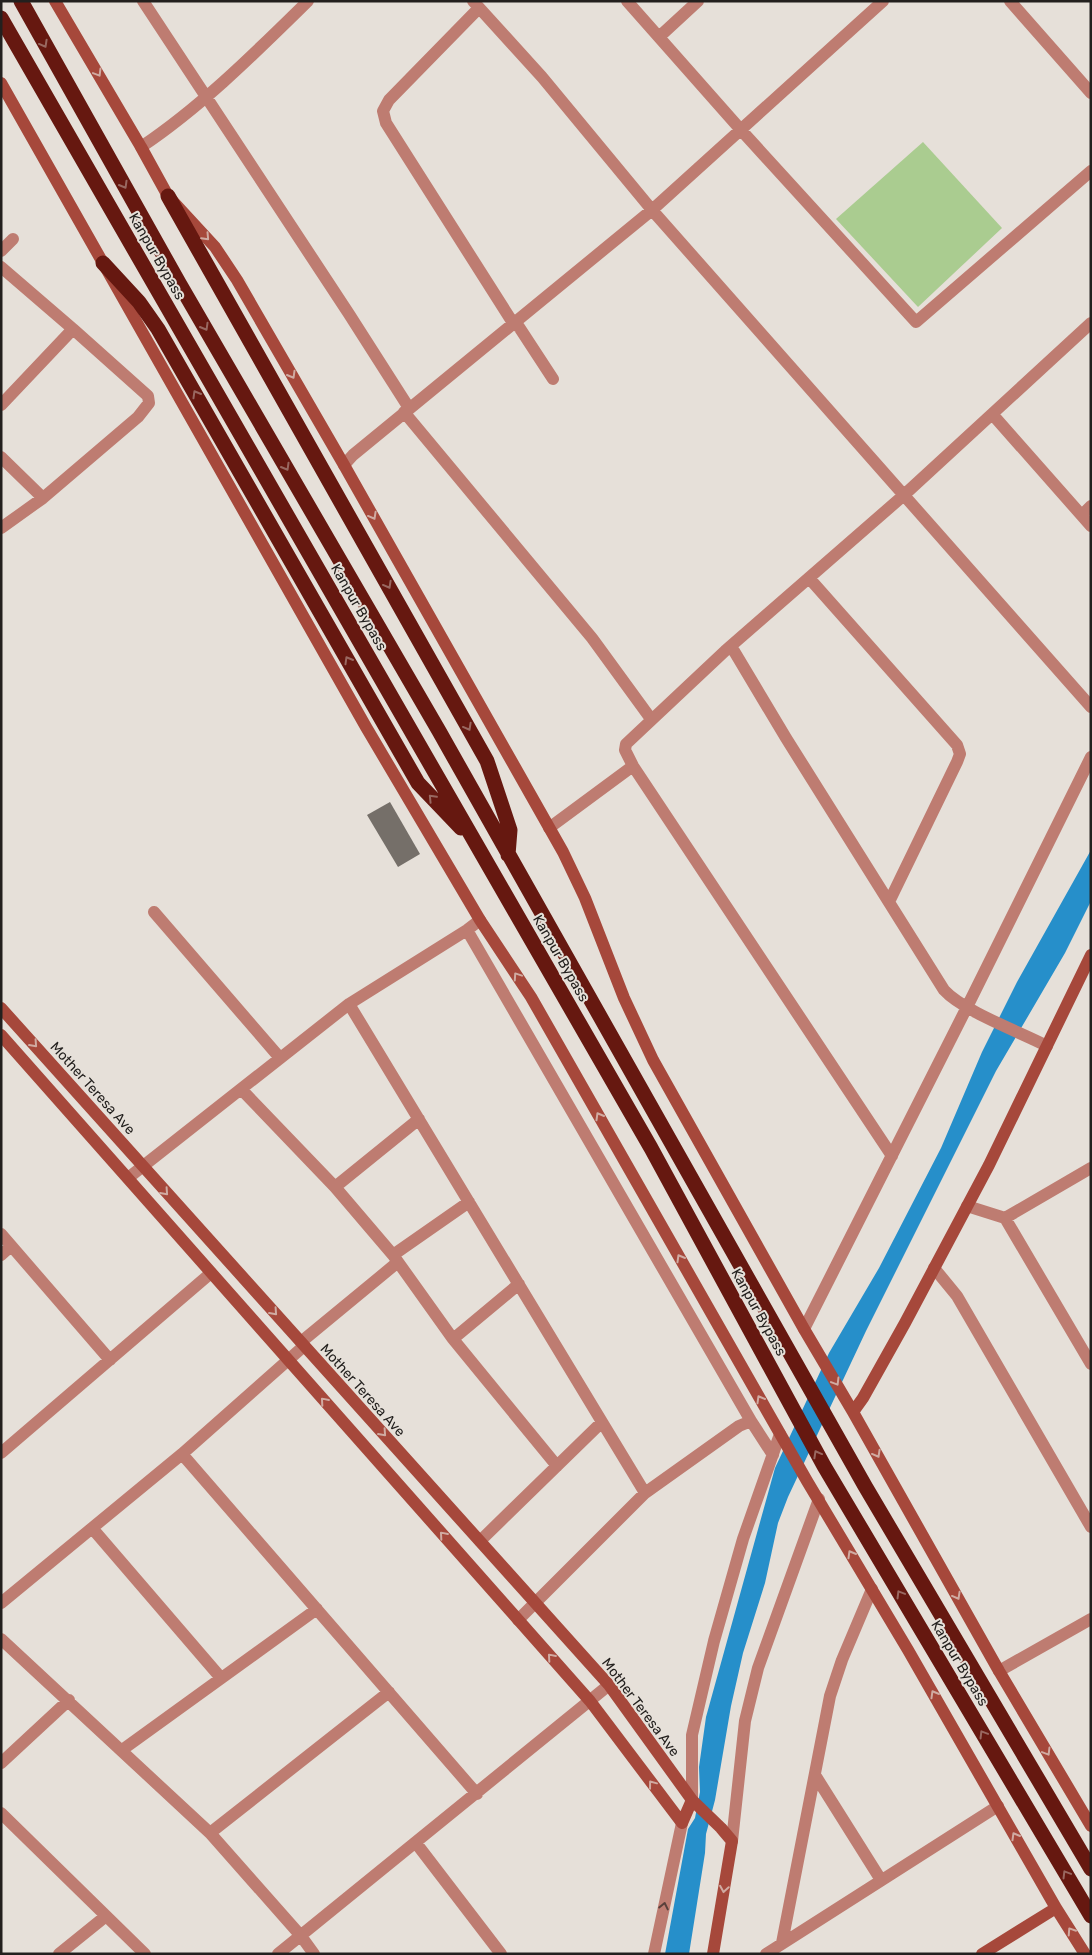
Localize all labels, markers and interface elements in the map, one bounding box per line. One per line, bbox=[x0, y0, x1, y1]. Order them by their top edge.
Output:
one-way arrow bbox=[38, 38, 48, 47]
one-way arrow bbox=[91, 68, 101, 77]
one-way arrow bbox=[118, 180, 128, 189]
street label: Kanpur Bypass bbox=[125, 210, 188, 303]
one-way arrow bbox=[200, 232, 209, 241]
one-way arrow bbox=[198, 321, 208, 330]
one-way arrow bbox=[285, 369, 295, 378]
one-way arrow bbox=[192, 391, 202, 400]
one-way arrow bbox=[279, 462, 289, 471]
one-way arrow bbox=[367, 510, 377, 519]
street label: Kanpur Bypass bbox=[327, 561, 390, 654]
one-way arrow bbox=[382, 580, 392, 589]
one-way arrow bbox=[344, 656, 354, 665]
one-way arrow bbox=[462, 721, 472, 730]
one-way arrow bbox=[429, 795, 438, 804]
street label: Kanpur Bypass bbox=[529, 912, 592, 1005]
one-way arrow bbox=[514, 972, 523, 982]
street label: Mother Teresa Ave bbox=[47, 1038, 139, 1138]
one-way arrow bbox=[28, 1039, 37, 1048]
one-way arrow bbox=[595, 1113, 605, 1122]
one-way arrow bbox=[159, 1186, 168, 1195]
one-way arrow bbox=[676, 1254, 686, 1263]
street label: Kanpur Bypass bbox=[728, 1266, 790, 1359]
one-way arrow bbox=[268, 1307, 277, 1316]
street label: Mother Teresa Ave bbox=[317, 1340, 409, 1440]
one-way arrow bbox=[829, 1376, 839, 1385]
one-way arrow bbox=[756, 1395, 766, 1404]
one-way arrow bbox=[321, 1397, 330, 1406]
one-way arrow bbox=[377, 1428, 386, 1437]
one-way arrow bbox=[871, 1449, 881, 1458]
one-way arrow bbox=[814, 1451, 824, 1460]
one-way arrow bbox=[440, 1532, 449, 1541]
one-way arrow bbox=[848, 1551, 858, 1560]
one-way arrow bbox=[896, 1591, 906, 1600]
one-way arrow bbox=[950, 1591, 960, 1600]
street label: Kanpur Bypass bbox=[927, 1617, 992, 1709]
one-way arrow bbox=[548, 1654, 557, 1663]
street label: Mother Teresa Ave bbox=[598, 1655, 683, 1760]
one-way arrow bbox=[930, 1691, 940, 1700]
one-way arrow bbox=[979, 1730, 989, 1739]
one-way arrow bbox=[1040, 1746, 1050, 1755]
one-way arrow bbox=[650, 1781, 658, 1790]
one-way arrow bbox=[1011, 1832, 1021, 1841]
one-way arrow bbox=[1062, 1870, 1072, 1879]
one-way arrow bbox=[719, 1885, 730, 1893]
one-way arrow bbox=[658, 1902, 669, 1911]
one-way arrow bbox=[1068, 1927, 1077, 1937]

